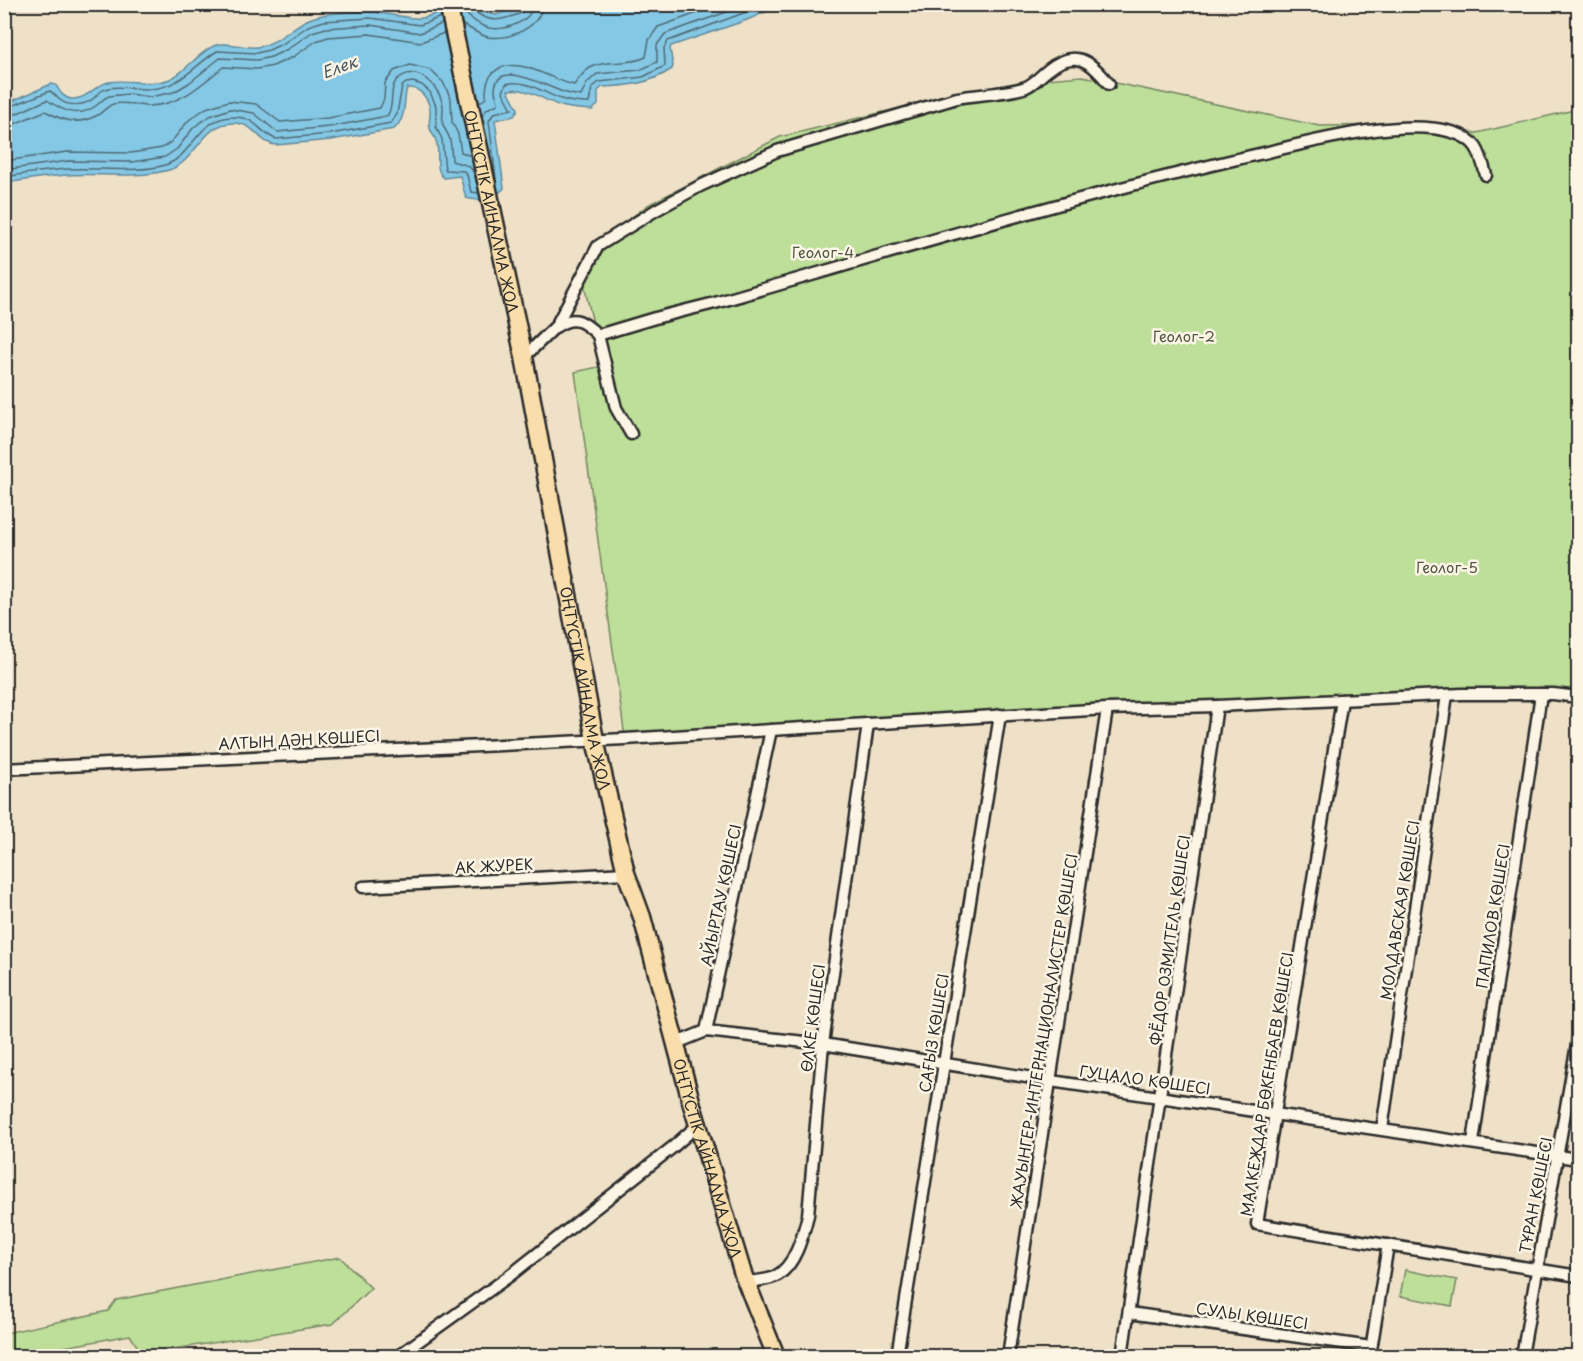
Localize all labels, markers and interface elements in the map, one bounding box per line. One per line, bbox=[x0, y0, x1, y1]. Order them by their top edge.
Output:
water label: Елек bbox=[318, 48, 361, 83]
street label: ОҢТҮСТІК АЙНАЛМА ЖОЛ bbox=[460, 108, 526, 315]
park label: Геолог-4 bbox=[792, 240, 854, 263]
park label: Геолог-2 bbox=[1153, 324, 1215, 347]
park label: Геолог-5 bbox=[1416, 555, 1478, 578]
street label: ОҢТҮСТІК АЙНАЛМА ЖОЛ bbox=[555, 584, 618, 792]
street label: АЛТЫН ДӘН КӨШЕСІ bbox=[218, 723, 380, 755]
street label: МОЛДАВСКАЯ КӨШЕСІ bbox=[1373, 819, 1425, 1001]
street label: АЙЫРТАУ КӨШЕСІ bbox=[694, 822, 746, 968]
street label: ФЁДОР ОЗМИТЕЛЬ КӨШЕСІ bbox=[1143, 833, 1195, 1047]
street label: ПАПИЛОВ КӨШЕСІ bbox=[1469, 842, 1515, 990]
street label: АК ЖУРЕК bbox=[454, 851, 534, 879]
street label: ЖАУЫНГЕР-ИНТЕРНАЦИОНАЛИСТЕР КӨШЕСІ bbox=[1004, 852, 1082, 1210]
street label: МАЛКЕЖДАР БӨКЕНБАЕВ КӨШЕСІ bbox=[1234, 950, 1298, 1218]
street label: ӨЛКЕ КӨШЕСІ bbox=[794, 963, 830, 1073]
street label: САҒЫЗ КӨШЕСІ bbox=[912, 972, 954, 1094]
street label: ОҢТҮСТІК АЙНАЛМА ЖОЛ bbox=[669, 1056, 749, 1261]
street label: ГУЦАЛО КӨШЕСІ bbox=[1078, 1058, 1212, 1100]
street label: ТҰРАН КӨШЕСІ bbox=[1512, 1135, 1558, 1255]
street label: СУЛЫ КӨШЕСІ bbox=[1194, 1296, 1310, 1334]

